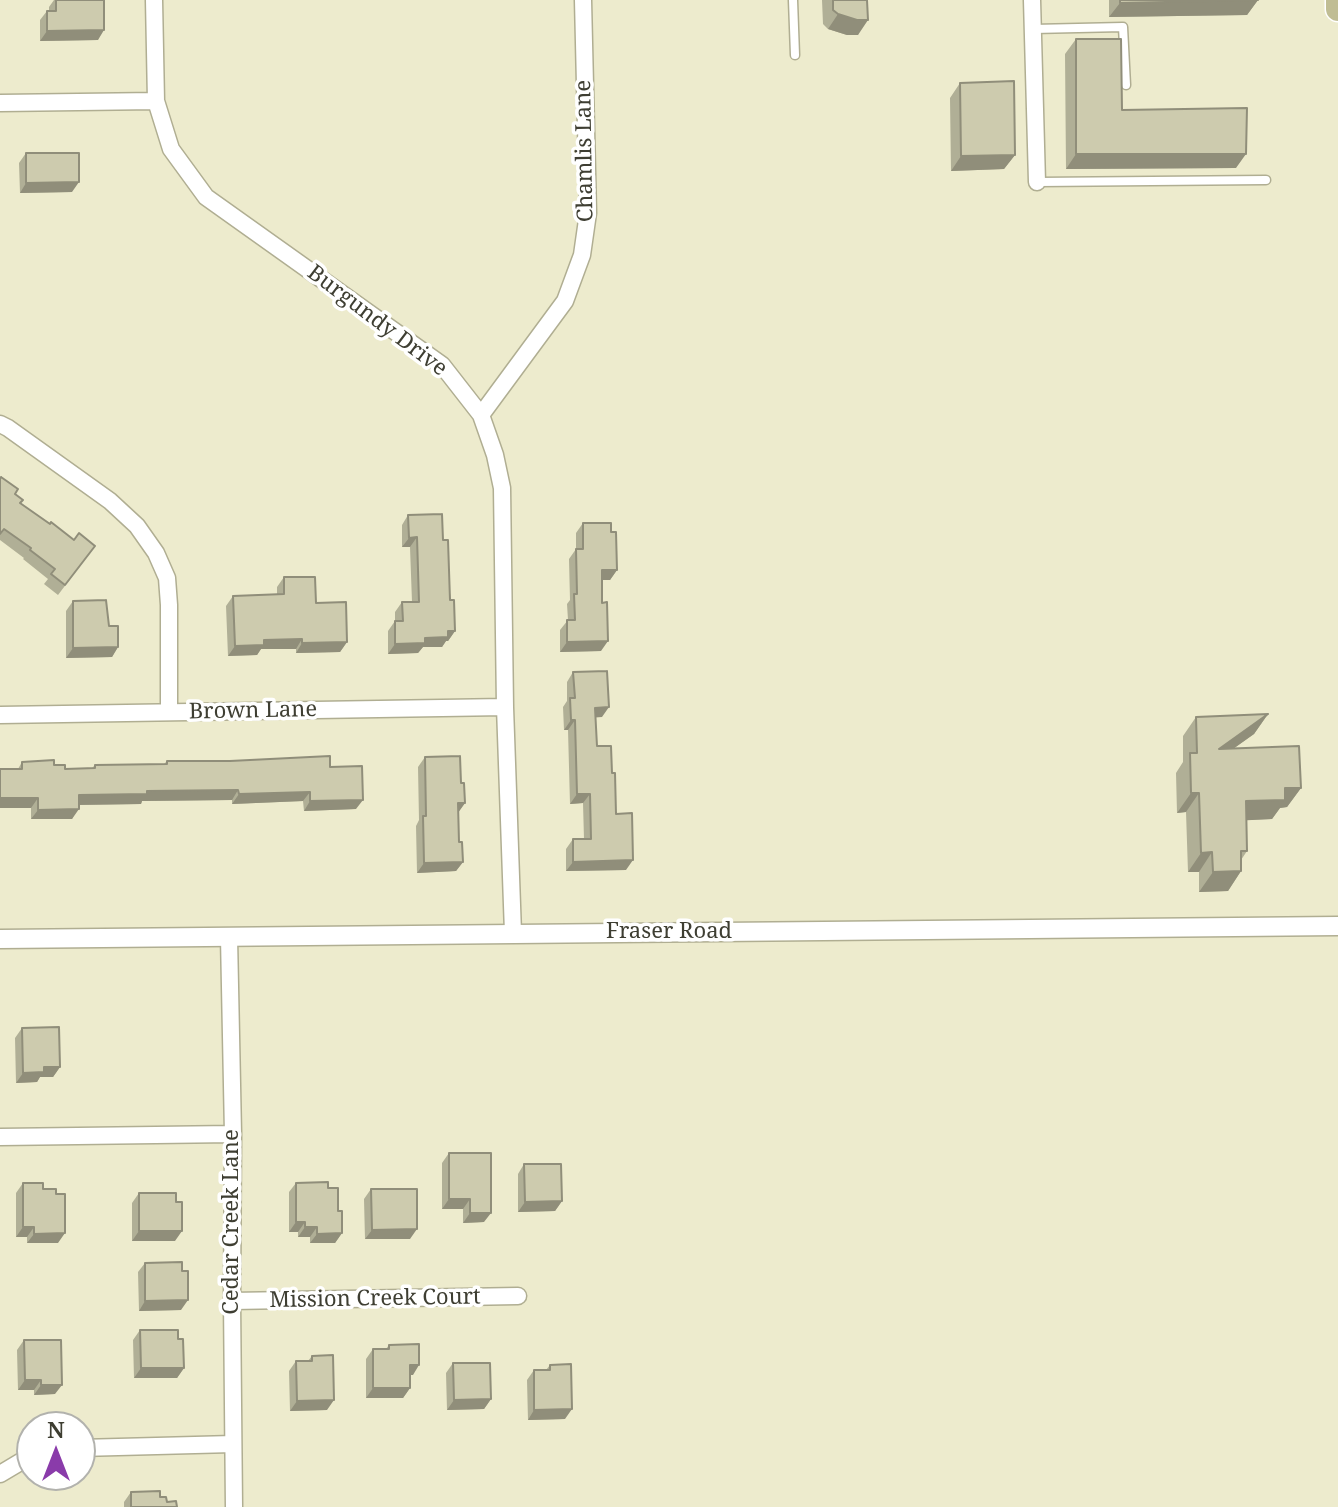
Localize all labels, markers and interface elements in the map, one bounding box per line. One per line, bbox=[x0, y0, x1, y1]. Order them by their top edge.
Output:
street label: Chamlis Lane bbox=[571, 80, 599, 222]
street label: Burgundy Drive bbox=[302, 260, 452, 382]
street label: Brown Lane bbox=[189, 697, 317, 725]
street label: Fraser Road bbox=[606, 919, 732, 945]
street label: Cedar Creek Lane bbox=[219, 1129, 245, 1315]
street label: Mission Creek Court bbox=[269, 1284, 481, 1314]
north arrow bbox=[16, 1411, 96, 1491]
text: N bbox=[47, 1414, 65, 1444]

